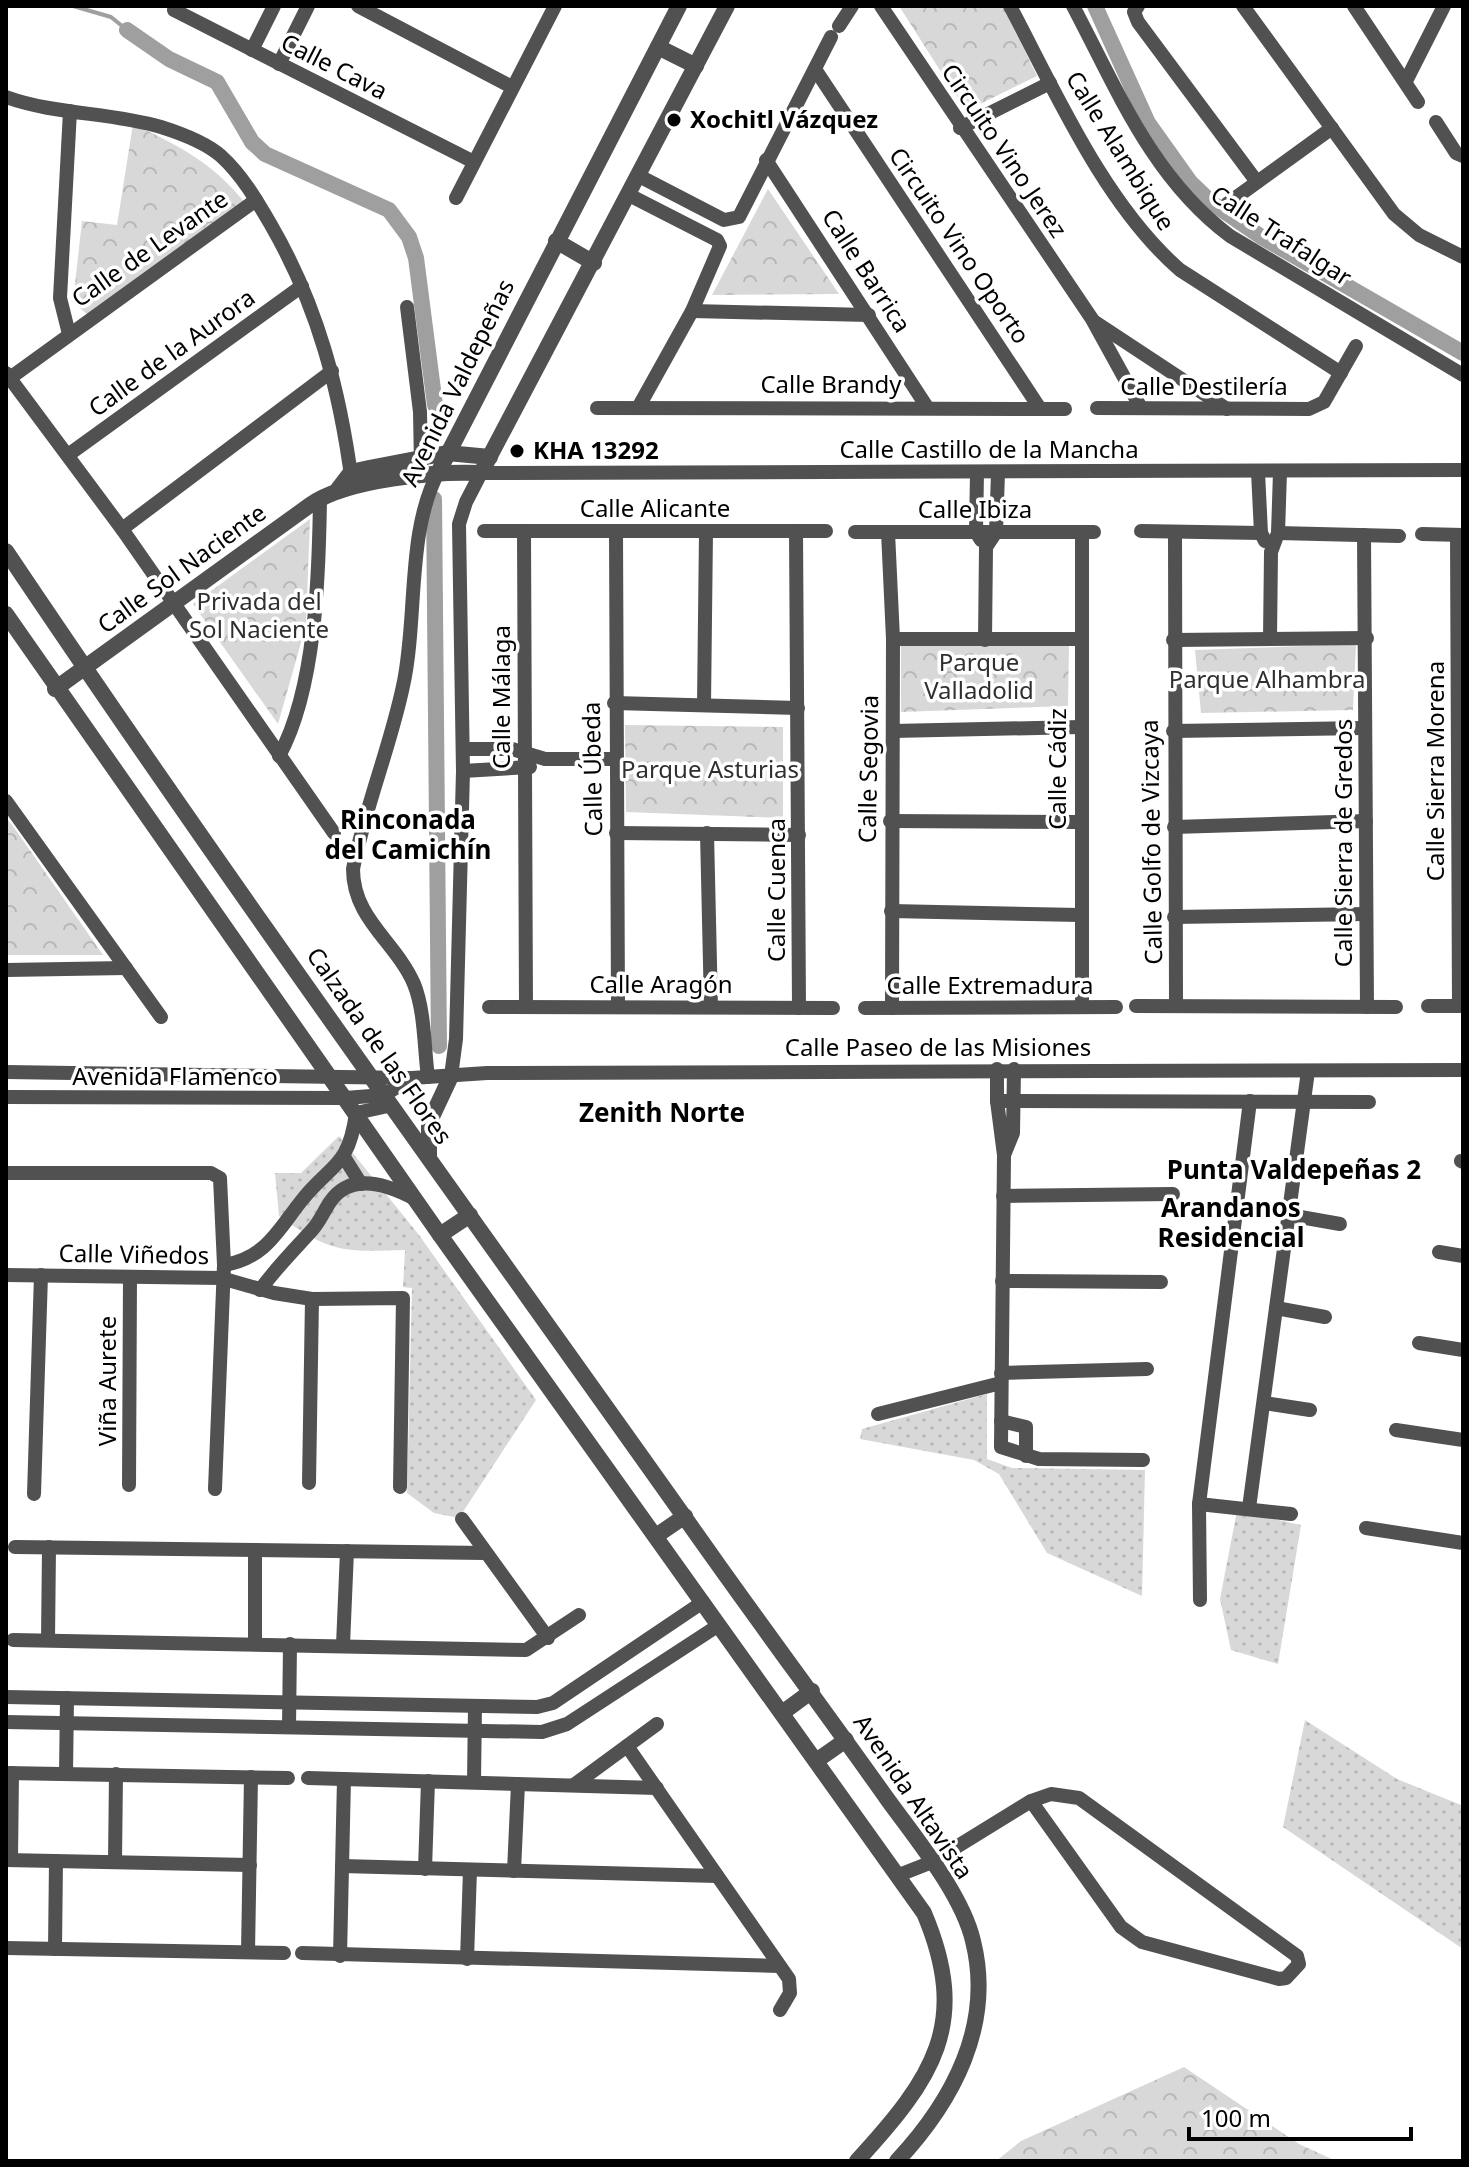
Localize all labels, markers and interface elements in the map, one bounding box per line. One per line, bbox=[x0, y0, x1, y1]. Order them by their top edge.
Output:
street label: Calle Cava bbox=[276, 25, 393, 106]
street label: Circuito Vino Jerez bbox=[935, 57, 1076, 244]
street label: Calle Alambique bbox=[1059, 64, 1184, 236]
place label: Xochitl Vázquez bbox=[690, 102, 878, 135]
marker: Xochitl Vázquez bbox=[665, 111, 683, 129]
street label: Circuito Vino Oporto bbox=[882, 141, 1038, 350]
street label: Calle Trafalgar bbox=[1205, 177, 1359, 293]
street label: Calle de Levante bbox=[64, 182, 234, 314]
street label: Calle Barrica bbox=[815, 202, 919, 338]
street label: Avenida Valdepeñas bbox=[392, 273, 521, 491]
street label: Calle de la Aurora bbox=[81, 280, 261, 423]
street label: Calle Brandy bbox=[760, 367, 902, 400]
street label: Calle Destilería bbox=[1120, 369, 1288, 402]
street label: Calle Castillo de la Mancha bbox=[839, 432, 1139, 465]
place label: KHA 13292 bbox=[533, 433, 659, 466]
marker: KHA 13292 bbox=[508, 442, 526, 460]
street label: Calle Alicante bbox=[580, 491, 730, 524]
street label: Calle Ibiza bbox=[918, 492, 1032, 525]
street label: Calle Sol Naciente bbox=[90, 495, 272, 640]
park label: Privada del Sol Naciente bbox=[189, 584, 329, 645]
street label: Calle Málaga bbox=[484, 625, 517, 769]
park label: Parque Valladolid bbox=[924, 645, 1034, 706]
street label: Calle Sierra Morena bbox=[1418, 661, 1451, 881]
park label: Parque Alhambra bbox=[1169, 662, 1365, 695]
street label: Calle Segovia bbox=[850, 695, 885, 843]
street label: Calle Úbeda bbox=[574, 701, 609, 837]
street label: Calle Cádiz bbox=[1040, 708, 1073, 830]
street label: Calle Golfo de Vizcaya bbox=[1132, 719, 1169, 965]
street label: Calle Sierra de Gredos bbox=[1326, 719, 1359, 967]
park label: Parque Asturias bbox=[621, 752, 799, 785]
district label: Rinconada del Camichín bbox=[325, 801, 491, 867]
street label: Calle Cuenca bbox=[759, 818, 792, 962]
street label: Calzada de las Flores bbox=[300, 940, 461, 1150]
street label: Calle Aragón bbox=[589, 967, 733, 1000]
street label: Calle Extremadura bbox=[887, 968, 1093, 1001]
street label: Calle Paseo de las Misiones bbox=[785, 1030, 1091, 1063]
street label: Avenida Flamenco bbox=[72, 1059, 278, 1092]
district label: Zenith Norte bbox=[579, 1094, 745, 1130]
district label: Punta Valdepeñas 2 bbox=[1167, 1151, 1421, 1187]
district label: Arandanos Residencial bbox=[1158, 1189, 1304, 1255]
street label: Calle Viñedos bbox=[58, 1236, 210, 1271]
street label: Viña Aurete bbox=[90, 1316, 123, 1446]
street label: Avenida Altavista bbox=[847, 1707, 982, 1885]
scale bar bbox=[1189, 2091, 1411, 2141]
text: 100 m bbox=[1201, 2101, 1271, 2134]

